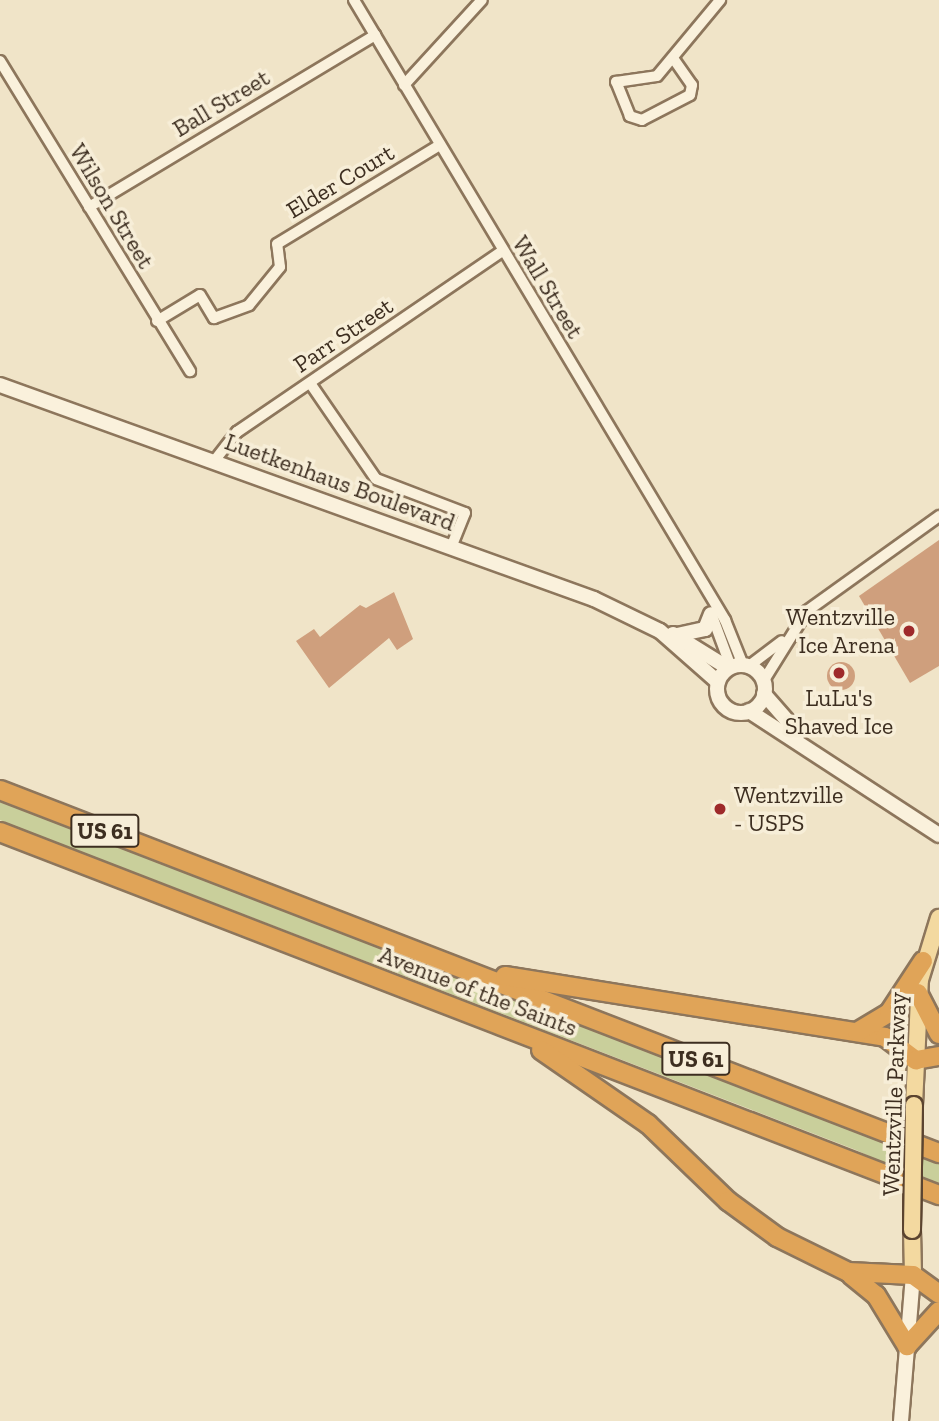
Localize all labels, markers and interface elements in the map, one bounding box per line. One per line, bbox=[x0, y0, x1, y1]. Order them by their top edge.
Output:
street label: Ball Street bbox=[167, 63, 275, 143]
street label: Wilson Street bbox=[64, 138, 160, 274]
street label: Elder Court bbox=[281, 138, 399, 224]
street label: Wall Street bbox=[506, 231, 590, 343]
street label: Parr Street bbox=[288, 291, 398, 379]
street label: Luetkenhaus Boulevard bbox=[221, 427, 459, 537]
place label: Wentzville Ice Arena bbox=[786, 603, 895, 659]
marker: Wentzville Ice Arena bbox=[901, 623, 917, 639]
marker: LuLu's Shaved Ice bbox=[831, 665, 847, 681]
place label: LuLu's Shaved Ice bbox=[785, 684, 893, 740]
place label: Wentzville - USPS bbox=[734, 781, 843, 837]
marker: Wentzville - USPS bbox=[712, 801, 728, 817]
road number: US 61 bbox=[70, 811, 140, 850]
street label: Avenue of the Saints bbox=[375, 940, 581, 1042]
street label: Wentzville Parkway bbox=[876, 992, 912, 1196]
road number: US 61 bbox=[661, 1040, 731, 1078]

